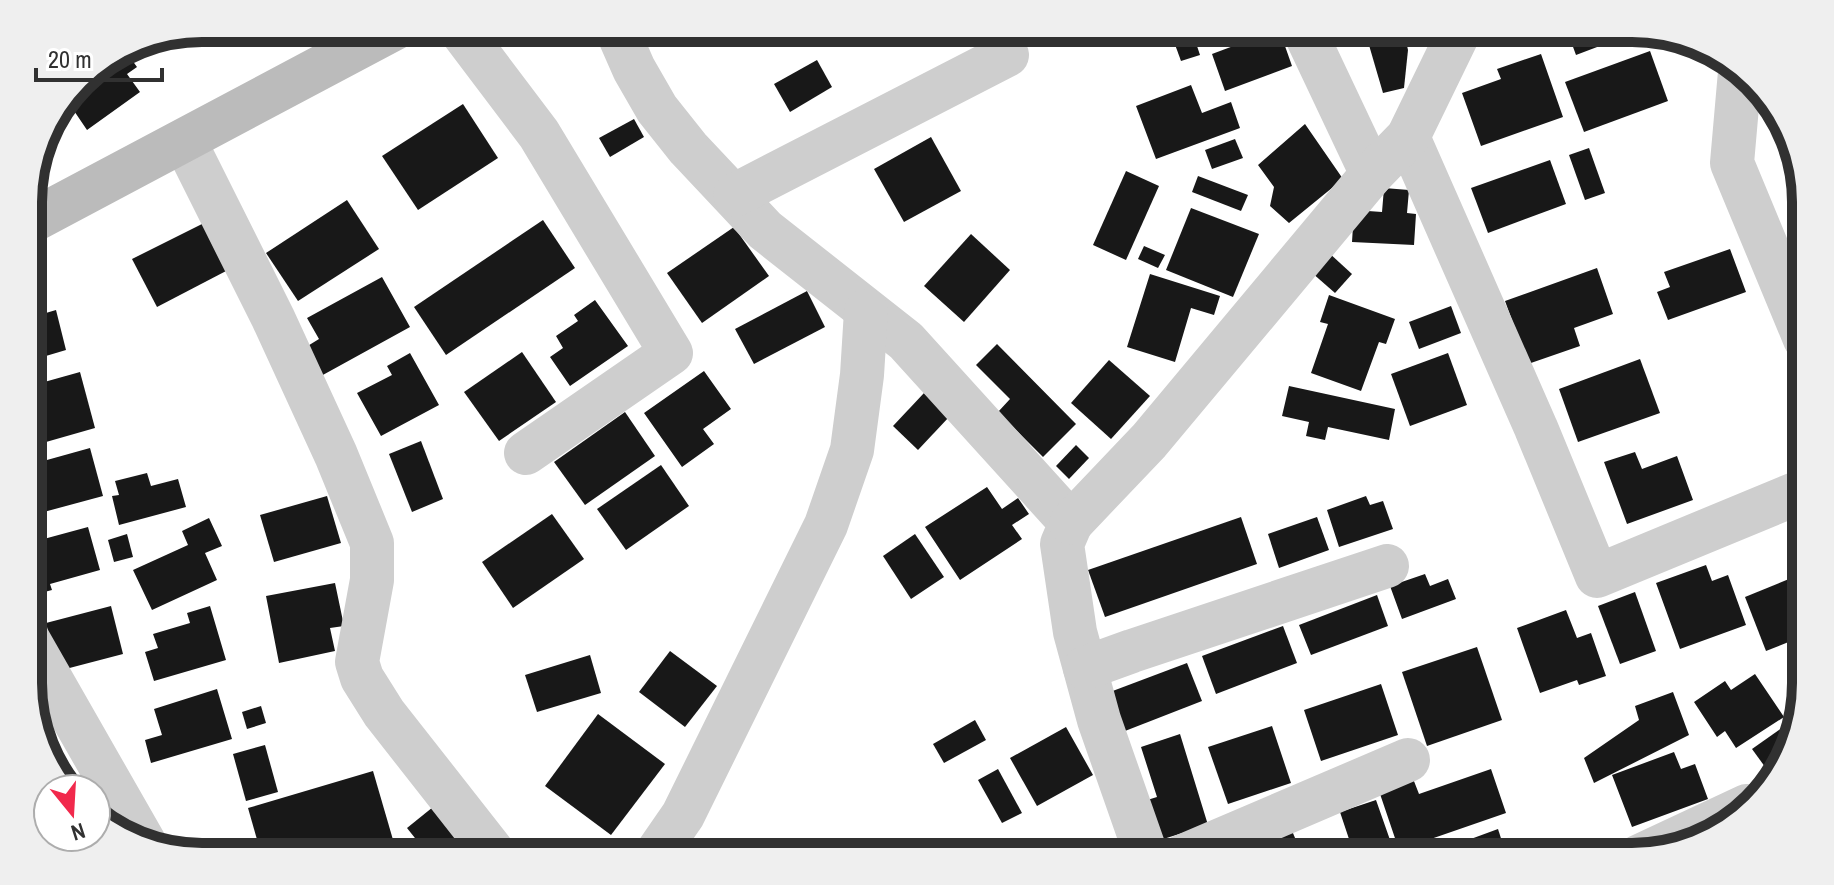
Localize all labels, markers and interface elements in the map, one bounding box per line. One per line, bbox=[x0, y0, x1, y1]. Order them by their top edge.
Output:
scale bar bbox=[36, 32, 162, 82]
text: 20 m bbox=[48, 43, 92, 75]
north arrow bbox=[32, 773, 112, 853]
text: N bbox=[67, 816, 89, 848]

